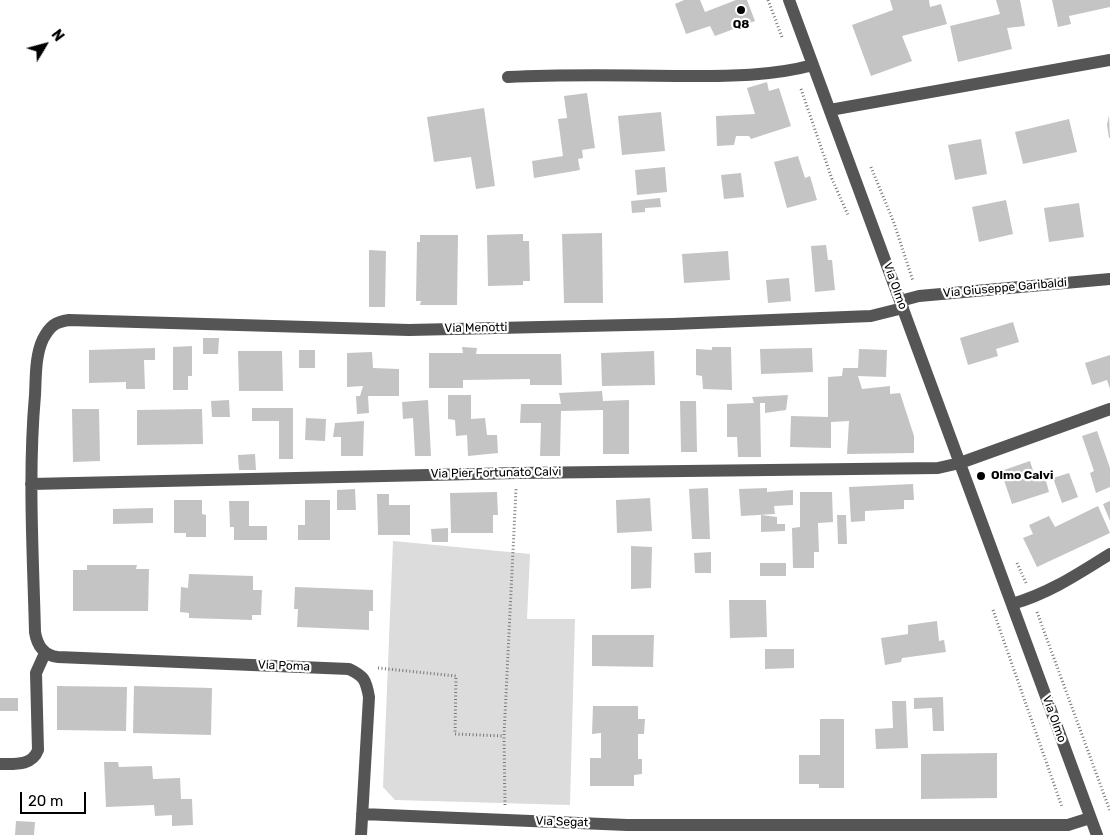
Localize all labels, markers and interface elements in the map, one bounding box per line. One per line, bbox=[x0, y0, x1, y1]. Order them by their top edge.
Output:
marker: Q8 bbox=[735, 4, 747, 16]
place label: Q8 bbox=[733, 18, 749, 32]
north arrow bbox=[20, 20, 70, 70]
text: N bbox=[48, 27, 67, 45]
street label: Via Olmo bbox=[880, 261, 910, 311]
street label: Via Giuseppe Garibaldi bbox=[942, 275, 1068, 301]
street label: Via Menotti bbox=[444, 320, 508, 336]
street label: Via Pier Fortunato Calvi bbox=[430, 465, 562, 481]
place label: Olmo Calvi bbox=[991, 469, 1053, 483]
marker: Olmo Calvi bbox=[975, 470, 987, 482]
street label: Via Poma bbox=[258, 658, 310, 674]
street label: Via Olmo bbox=[1039, 694, 1069, 744]
scale bar bbox=[22, 782, 89, 814]
text: 20 m bbox=[28, 792, 63, 810]
street label: Via Segat bbox=[535, 814, 589, 830]

